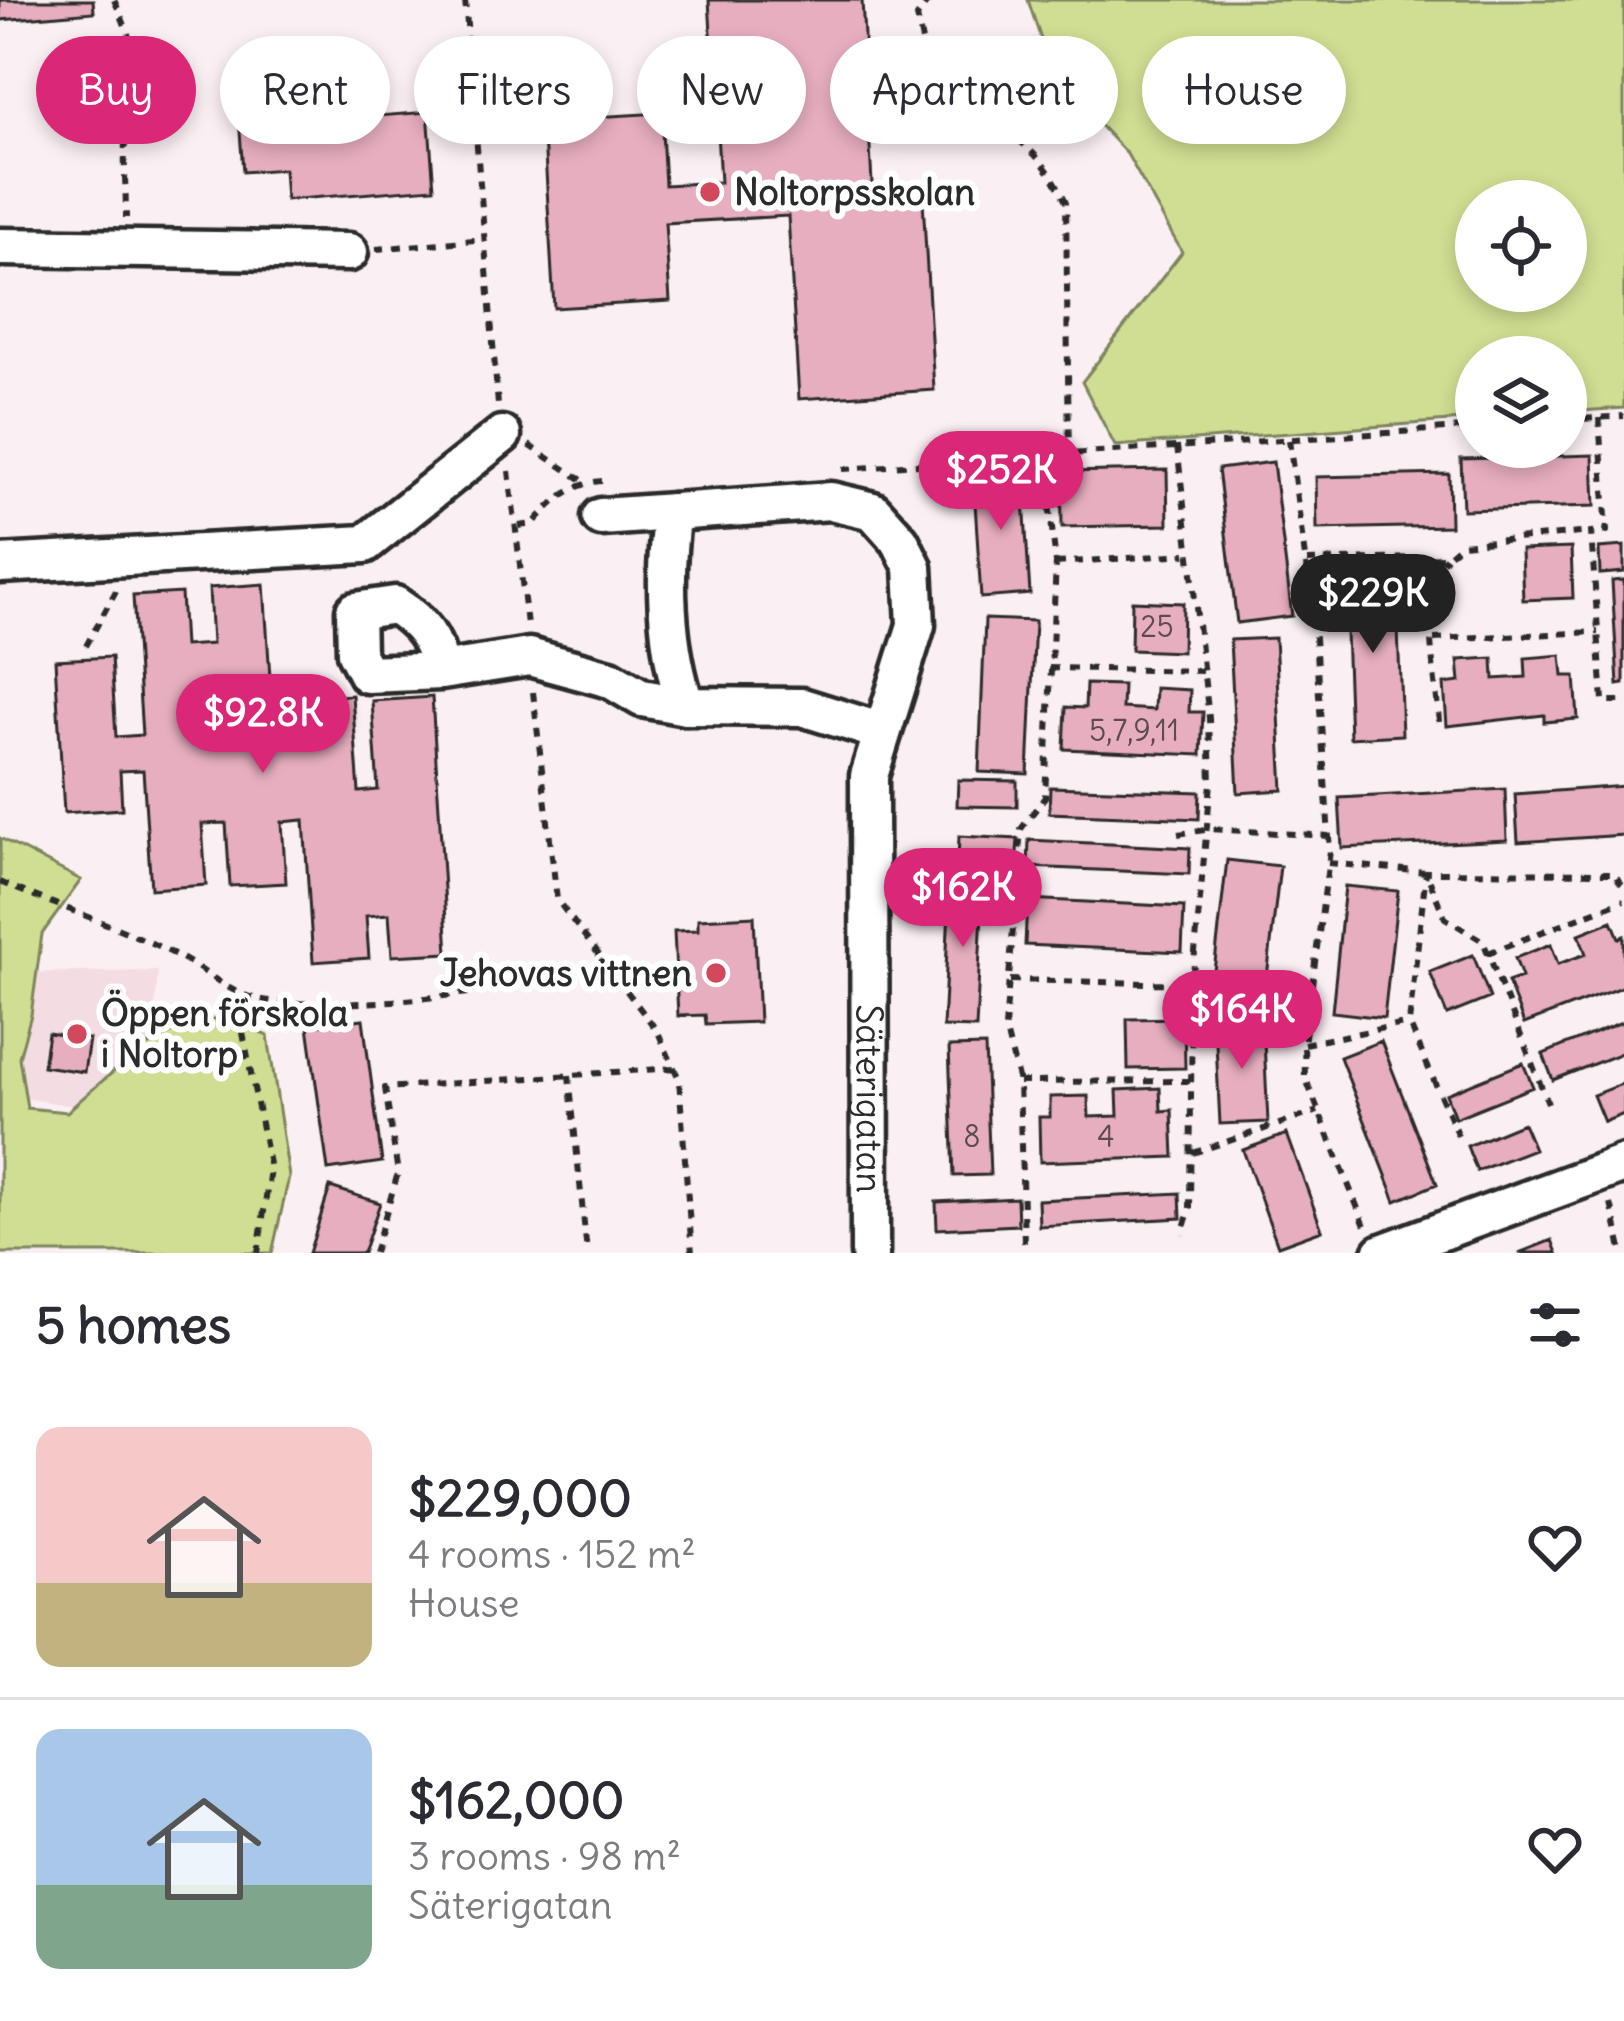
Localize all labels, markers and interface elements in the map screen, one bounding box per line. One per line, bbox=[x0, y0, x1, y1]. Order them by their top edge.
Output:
chip: Buy bbox=[36, 36, 196, 144]
chip: Rent bbox=[220, 36, 390, 144]
chip: Filters bbox=[414, 36, 613, 144]
chip: New bbox=[637, 36, 806, 144]
chip: Apartment bbox=[830, 36, 1118, 144]
chip: House bbox=[1142, 36, 1346, 144]
place label: Noltorpsskolan bbox=[734, 170, 975, 215]
marker: Noltorpsskolan bbox=[697, 179, 723, 205]
map controls bbox=[1455, 180, 1587, 468]
button: locate bbox=[1455, 180, 1587, 312]
button: layers bbox=[1455, 336, 1587, 468]
pin: $252K bbox=[917, 431, 1085, 533]
text: $252K bbox=[946, 445, 1056, 494]
pin: $229K bbox=[1289, 554, 1457, 656]
text: $229K bbox=[1318, 568, 1428, 617]
house number: 25 bbox=[1140, 607, 1174, 645]
pin: $92.8K bbox=[165, 674, 361, 776]
text: $92.8K bbox=[203, 688, 323, 737]
house number: 5,7,9,11 bbox=[1089, 711, 1179, 749]
pin: $162K bbox=[879, 848, 1047, 950]
text: $162K bbox=[911, 862, 1015, 911]
place label: Jehovas vittnen bbox=[440, 951, 692, 996]
marker: Jehovas vittnen bbox=[703, 960, 729, 986]
pin: $164K bbox=[1158, 970, 1326, 1072]
text: $164K bbox=[1189, 984, 1295, 1033]
place label: Öppen förskola i Noltorp bbox=[101, 989, 348, 1077]
street label: Säterigatan bbox=[846, 1004, 892, 1193]
marker: Öppen förskola i Noltorp bbox=[64, 1021, 90, 1047]
house number: 8 bbox=[963, 1117, 981, 1155]
house number: 4 bbox=[1097, 1117, 1115, 1155]
icon: filters bbox=[1522, 1292, 1588, 1358]
text: 5 homes bbox=[36, 1293, 231, 1357]
text: $229,000 bbox=[408, 1466, 632, 1530]
icon: home bbox=[132, 1475, 276, 1619]
icon: heart bbox=[1522, 1514, 1588, 1580]
text: 4 rooms · 152 m² bbox=[408, 1530, 696, 1579]
text: House bbox=[408, 1579, 519, 1628]
text: $162,000 bbox=[408, 1768, 624, 1832]
icon: home bbox=[132, 1777, 276, 1921]
icon: heart bbox=[1522, 1816, 1588, 1882]
text: 3 rooms · 98 m² bbox=[408, 1832, 681, 1881]
text: Säterigatan bbox=[408, 1881, 612, 1930]

